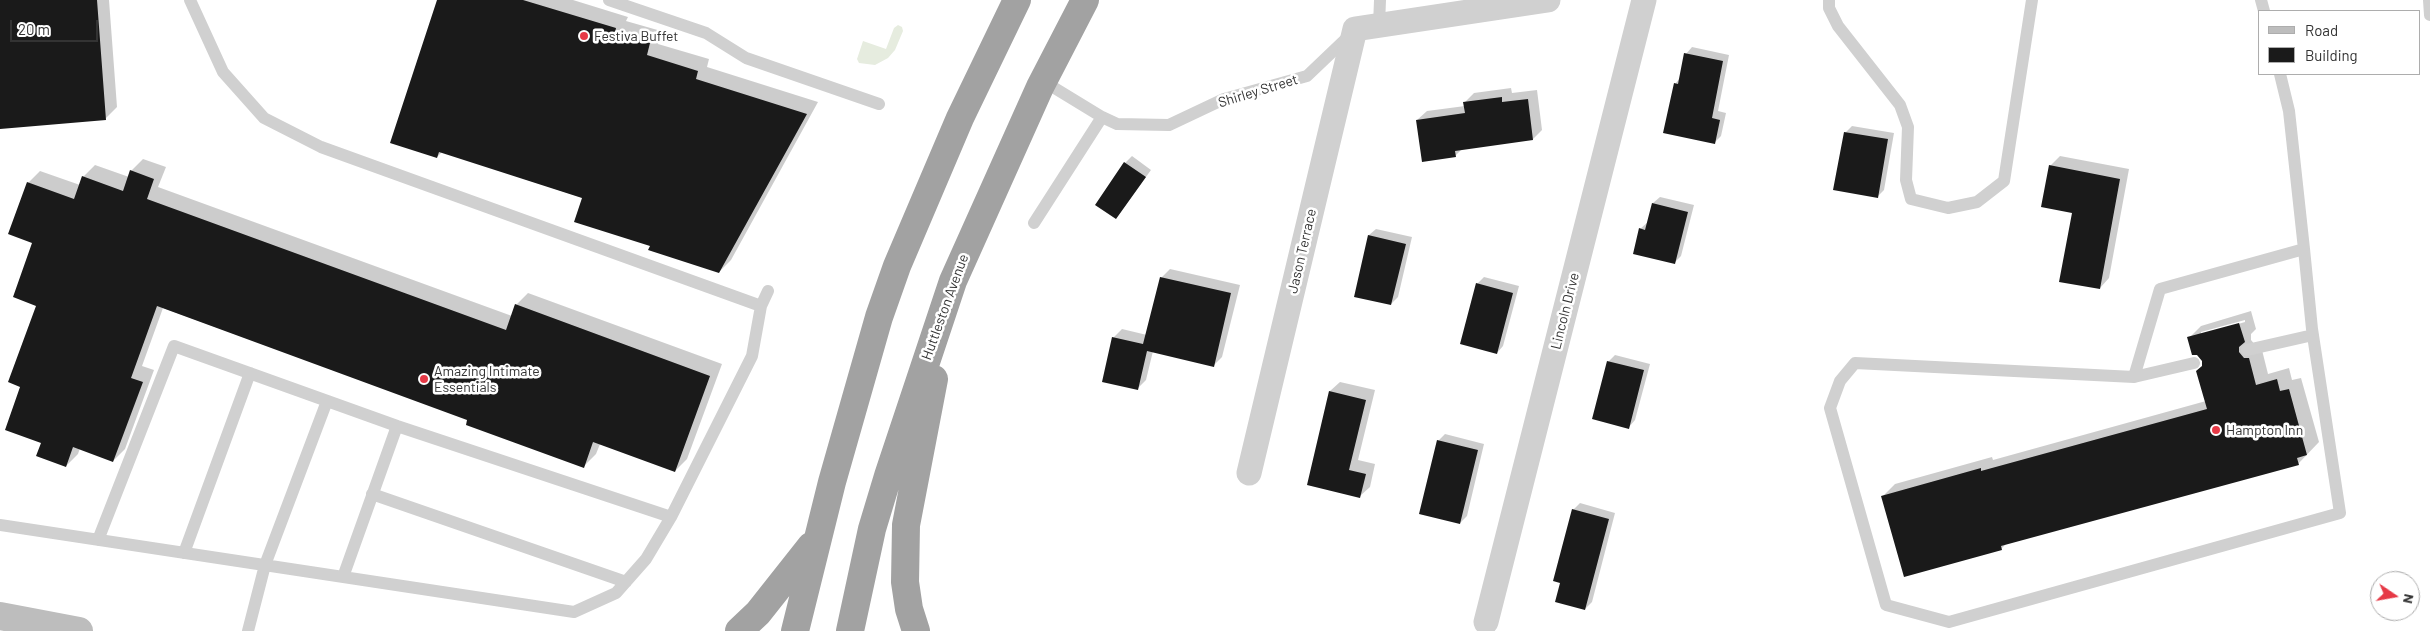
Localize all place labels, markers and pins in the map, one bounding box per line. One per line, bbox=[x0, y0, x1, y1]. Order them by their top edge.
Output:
place label: Festiva Buffet bbox=[594, 28, 678, 44]
marker: Festiva Buffet bbox=[578, 30, 590, 42]
place label: Amazing Intimate Essentials bbox=[434, 363, 540, 396]
marker: Amazing Intimate Essentials bbox=[418, 373, 430, 385]
place label: Hampton Inn bbox=[2226, 422, 2303, 438]
marker: Hampton Inn bbox=[2210, 424, 2222, 436]

